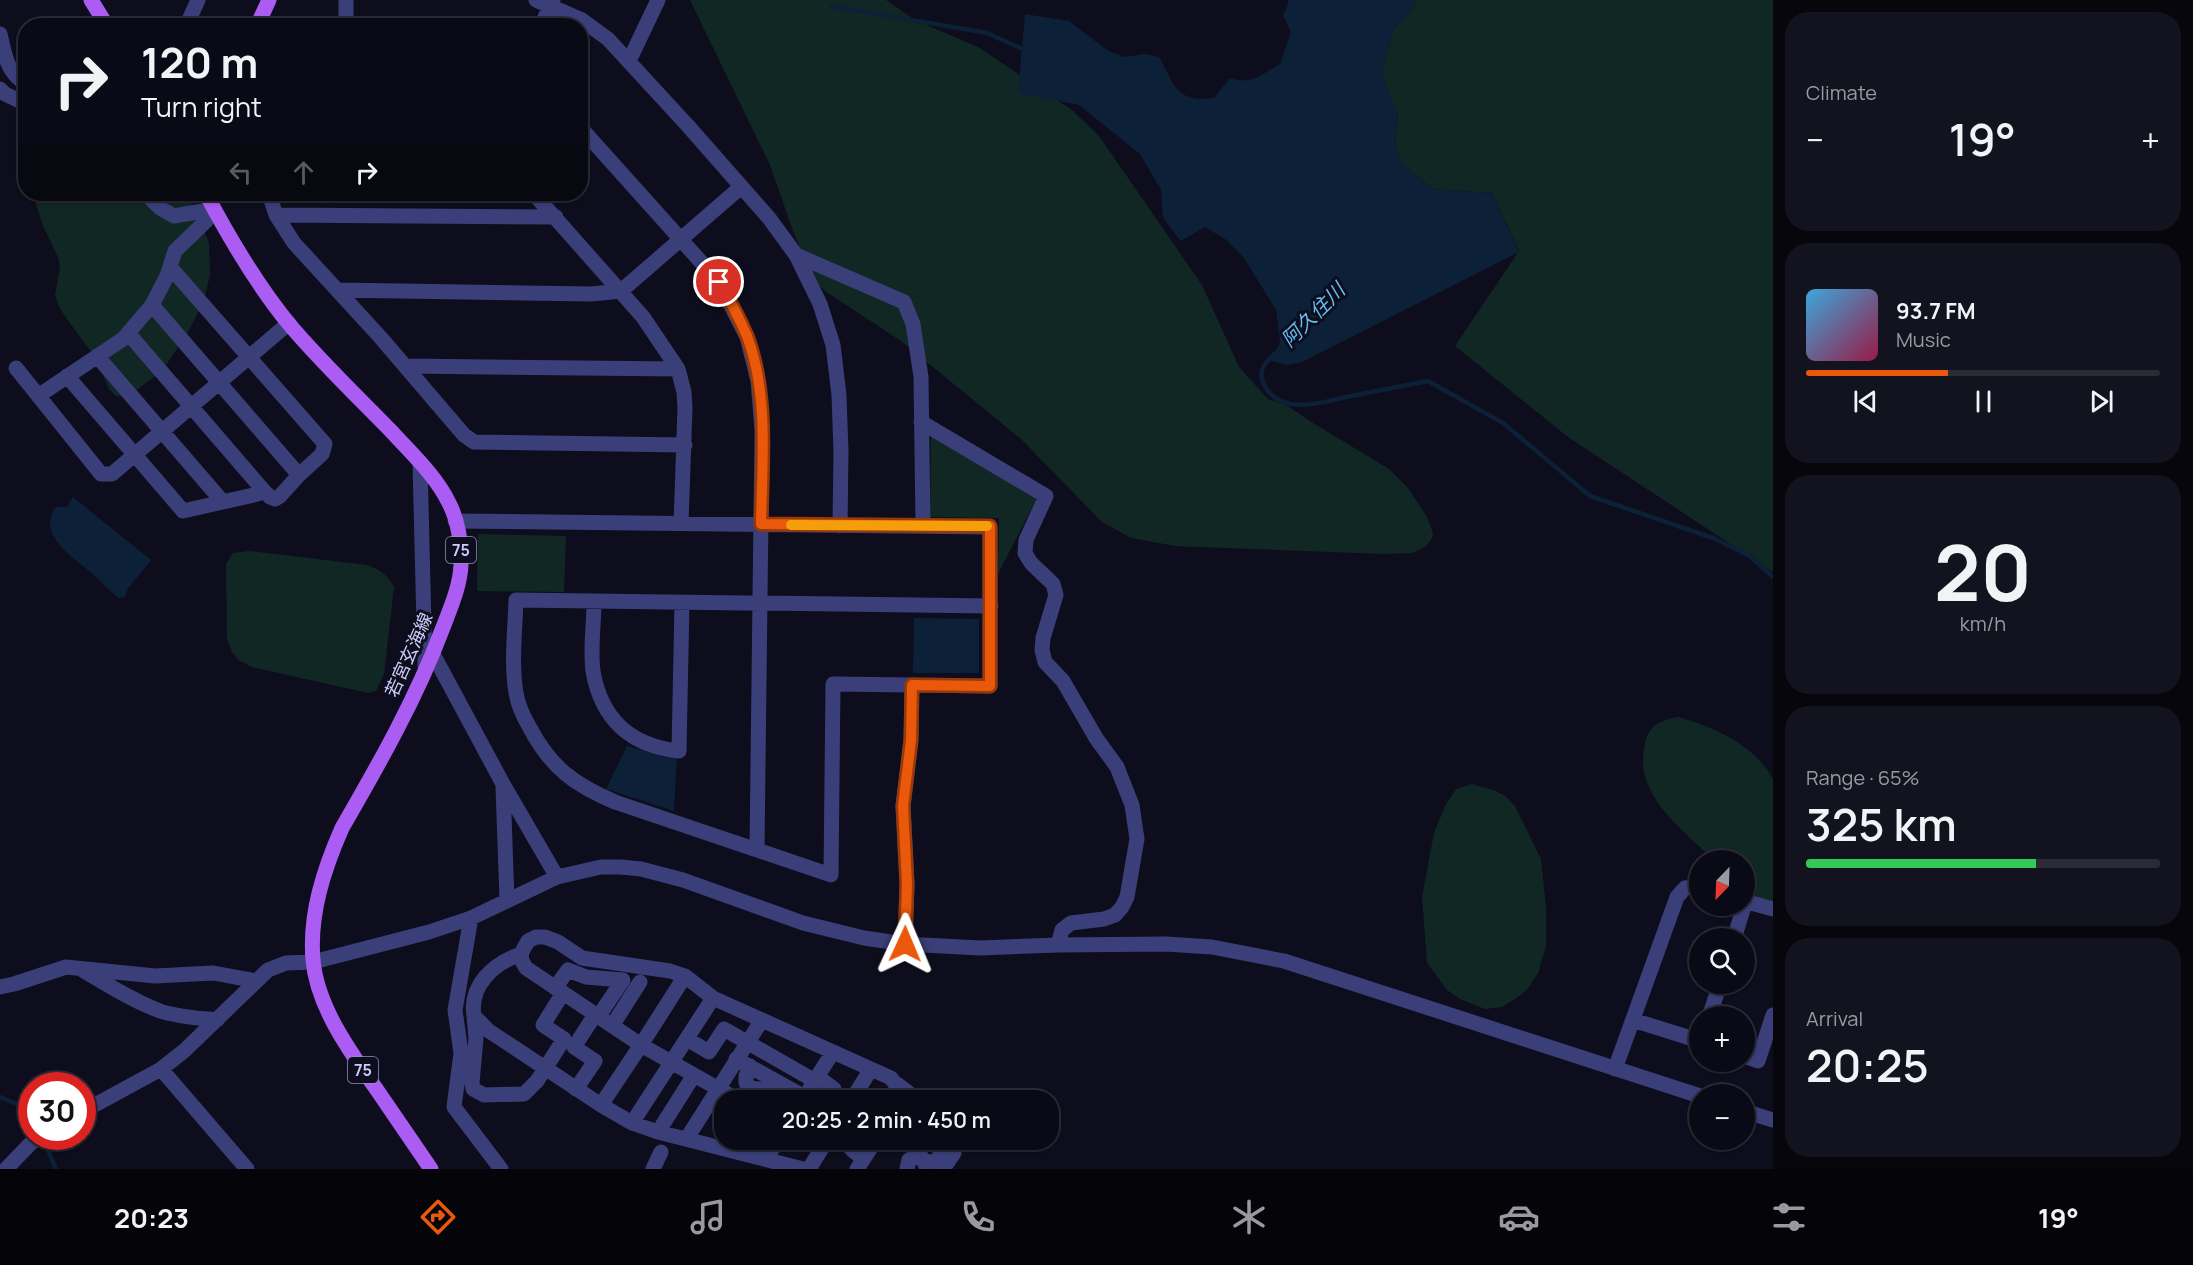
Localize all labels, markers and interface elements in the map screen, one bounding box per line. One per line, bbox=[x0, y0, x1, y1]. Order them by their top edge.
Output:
text: 120 m bbox=[141, 33, 258, 91]
icon: right bbox=[42, 42, 120, 120]
text: Climate bbox=[1806, 79, 1877, 106]
text: Turn right bbox=[141, 88, 262, 125]
text: 19° bbox=[1949, 108, 2016, 170]
text: − bbox=[1806, 117, 1824, 162]
text: + bbox=[2141, 117, 2160, 162]
icon: left bbox=[224, 156, 257, 189]
icon: ahead bbox=[287, 156, 320, 189]
icon: right bbox=[350, 156, 383, 189]
pin bbox=[693, 256, 744, 307]
icon: arrive bbox=[702, 265, 735, 298]
water label: 阿久住川 bbox=[1275, 275, 1352, 352]
text: 93.7 FM bbox=[1896, 296, 1976, 326]
text: Music bbox=[1896, 326, 1951, 353]
icon: previous bbox=[1849, 385, 1882, 418]
icon: pause bbox=[1967, 385, 2000, 418]
icon: next bbox=[2085, 385, 2118, 418]
text: 20 bbox=[1934, 518, 2032, 624]
road number: 75 bbox=[446, 537, 476, 563]
street label: 若宮玄海線 bbox=[379, 609, 437, 701]
text: km/h bbox=[1960, 610, 2006, 637]
text: Range · 65% bbox=[1806, 764, 1920, 791]
text: 325 km bbox=[1806, 793, 1957, 855]
north arrow bbox=[1689, 850, 1755, 916]
map controls bbox=[1689, 850, 1755, 1150]
position arrow bbox=[873, 912, 937, 976]
button: search bbox=[1689, 928, 1755, 994]
text: Arrival bbox=[1806, 1005, 1863, 1032]
button: + bbox=[1689, 1006, 1755, 1072]
text: 20:25 bbox=[1806, 1034, 1929, 1096]
road number: 75 bbox=[348, 1057, 378, 1083]
speed limit sign: 30 bbox=[18, 1072, 96, 1150]
button: − bbox=[1689, 1084, 1755, 1150]
text: 20:25 · 2 min · 450 m bbox=[782, 1105, 991, 1135]
icon: directions bbox=[417, 1196, 459, 1238]
icon: music bbox=[687, 1196, 729, 1238]
icon: phone bbox=[957, 1196, 999, 1238]
icon: climate bbox=[1228, 1196, 1270, 1238]
icon: car bbox=[1498, 1196, 1540, 1238]
icon: filters bbox=[1768, 1196, 1810, 1238]
text: 20:23 bbox=[114, 1199, 189, 1236]
text: 19° bbox=[2038, 1199, 2079, 1236]

